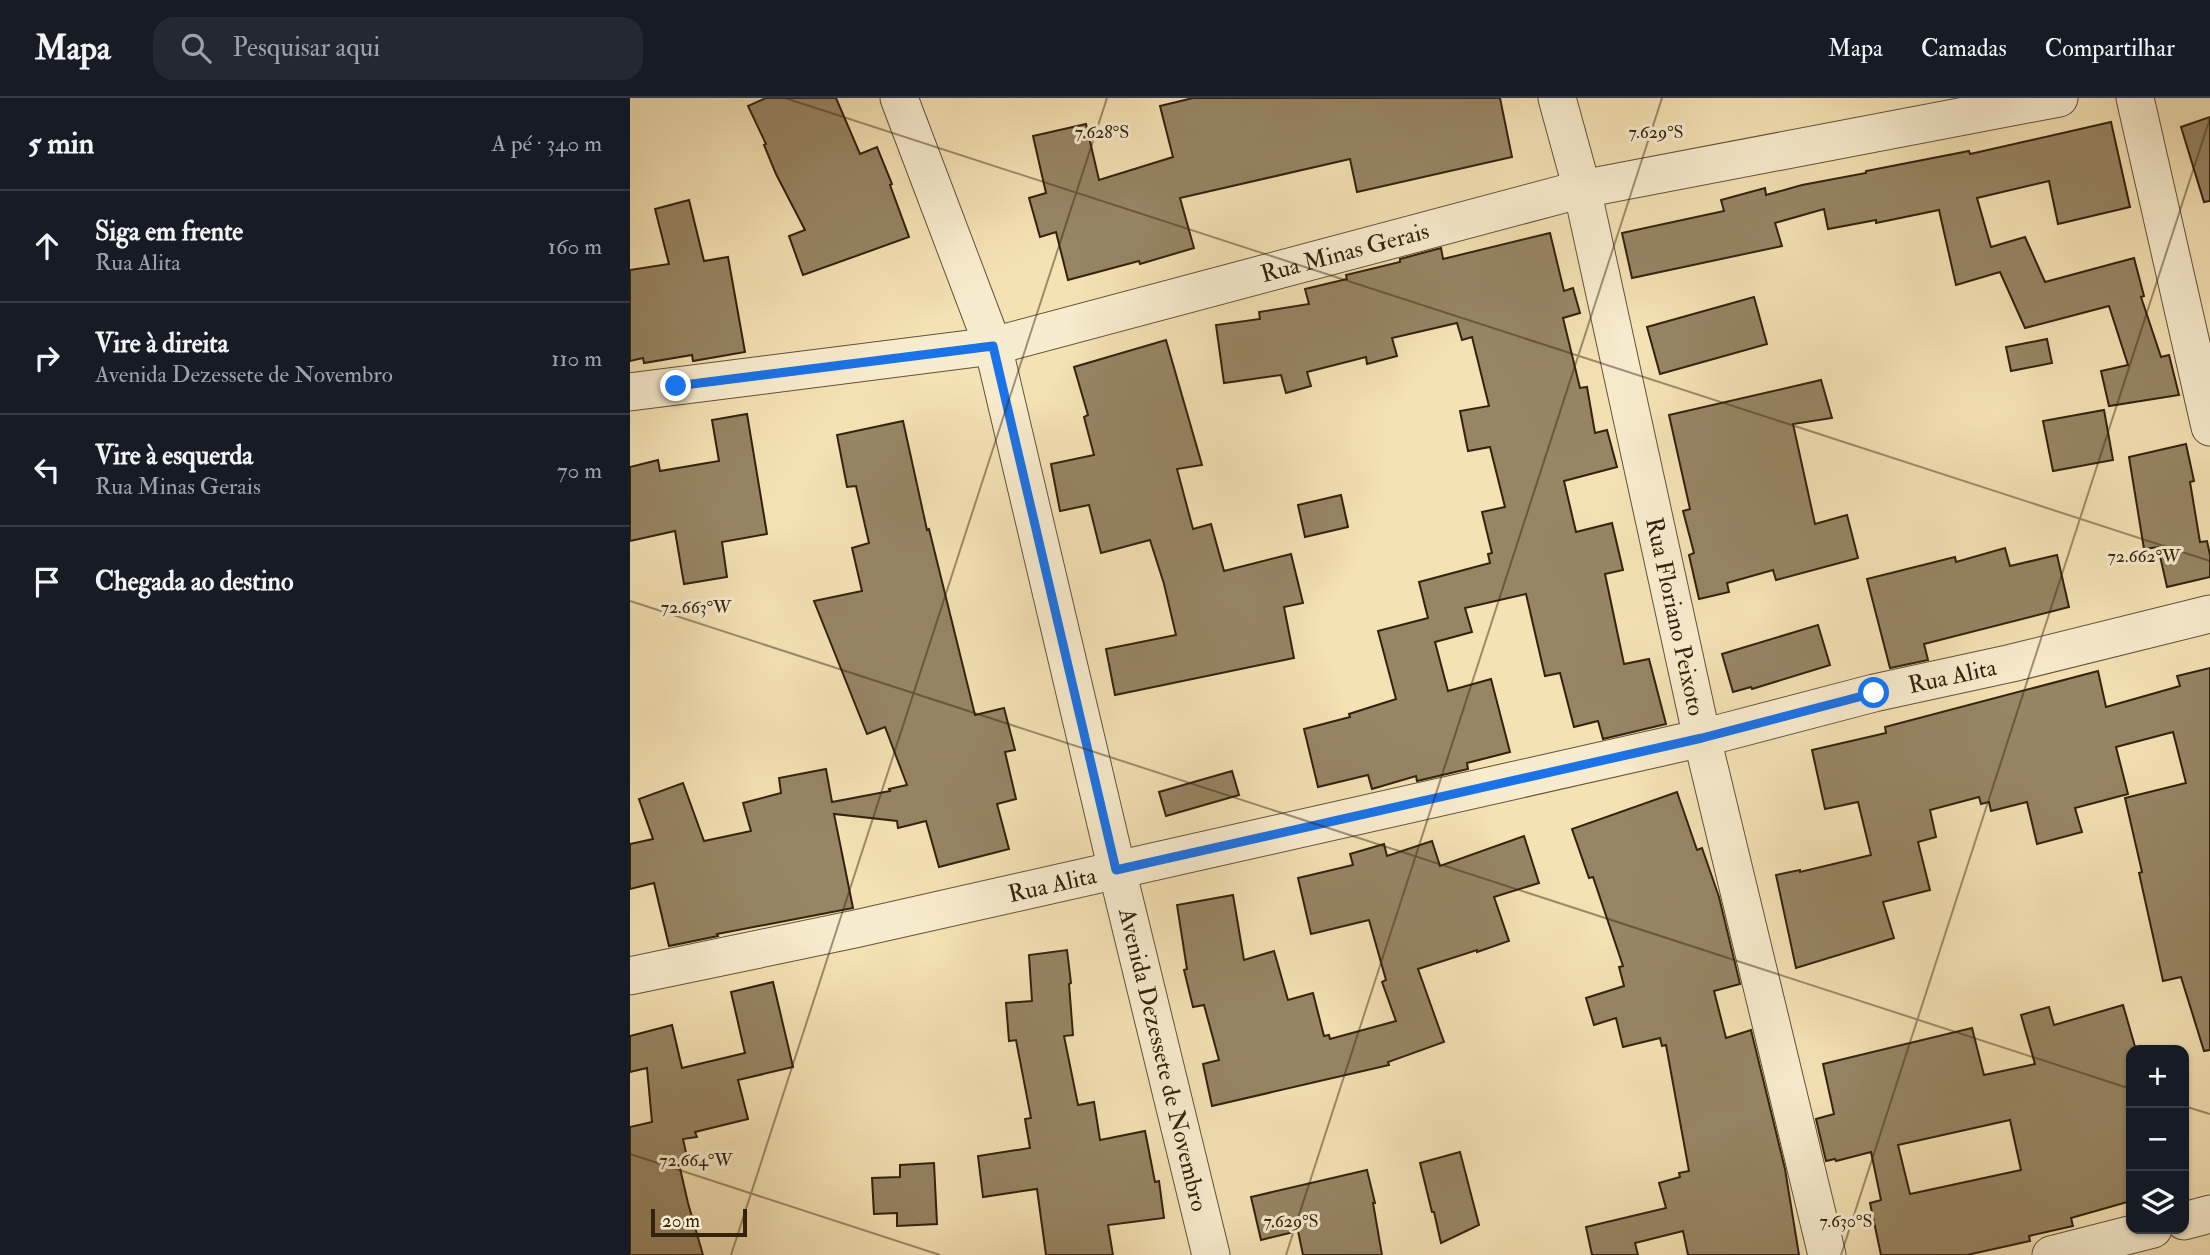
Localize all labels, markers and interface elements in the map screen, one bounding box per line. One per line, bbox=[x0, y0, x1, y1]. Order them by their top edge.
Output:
search box bbox=[153, 17, 643, 80]
text: Mapa bbox=[35, 28, 111, 69]
icon: search bbox=[177, 29, 215, 67]
text: Pesquisar aqui bbox=[233, 32, 380, 64]
text: Mapa bbox=[1828, 33, 1883, 64]
text: Camadas bbox=[1921, 33, 2007, 64]
text: Compartilhar bbox=[2045, 33, 2175, 64]
text: 7.628°S bbox=[1075, 121, 1129, 144]
text: 7.629°S bbox=[1628, 121, 1684, 144]
text: 5 min bbox=[28, 125, 94, 162]
text: A pé · 340 m bbox=[491, 129, 602, 158]
street label: Rua Minas Gerais bbox=[1257, 215, 1432, 289]
text: Siga em frente bbox=[95, 216, 243, 248]
icon: ahead bbox=[28, 227, 66, 265]
text: 160 m bbox=[548, 232, 602, 261]
text: Rua Alita bbox=[95, 248, 181, 277]
text: Vire à direita bbox=[95, 328, 228, 360]
icon: right bbox=[28, 339, 66, 377]
text: 110 m bbox=[551, 344, 602, 373]
text: Avenida Dezessete de Novembro bbox=[95, 360, 393, 389]
route end bbox=[660, 370, 691, 401]
text: Vire à esquerda bbox=[95, 440, 253, 472]
icon: left bbox=[28, 451, 66, 489]
text: 70 m bbox=[557, 456, 602, 485]
text: Rua Minas Gerais bbox=[95, 472, 261, 501]
street label: Rua Floriano Peixoto bbox=[1639, 514, 1712, 719]
text: 72.662°W bbox=[2108, 545, 2181, 568]
icon: arrive bbox=[28, 563, 66, 601]
text: Chegada ao destino bbox=[95, 566, 293, 598]
text: 72.663°W bbox=[661, 596, 732, 619]
street label: Rua Alita bbox=[1905, 651, 2000, 701]
route start bbox=[1858, 677, 1889, 708]
street label: Rua Alita bbox=[1005, 859, 1100, 910]
street label: Avenida Dezessete de Novembro bbox=[1111, 904, 1215, 1214]
map controls bbox=[2126, 1045, 2189, 1234]
button: + bbox=[2126, 1045, 2189, 1108]
button: − bbox=[2126, 1108, 2189, 1171]
text: 72.664°W bbox=[659, 1149, 733, 1172]
button: layers bbox=[2126, 1171, 2189, 1234]
scale bar bbox=[651, 1206, 747, 1238]
text: 20 m bbox=[662, 1209, 700, 1233]
text: 7.629°S bbox=[1263, 1210, 1319, 1233]
text: 7.630°S bbox=[1820, 1210, 1872, 1233]

